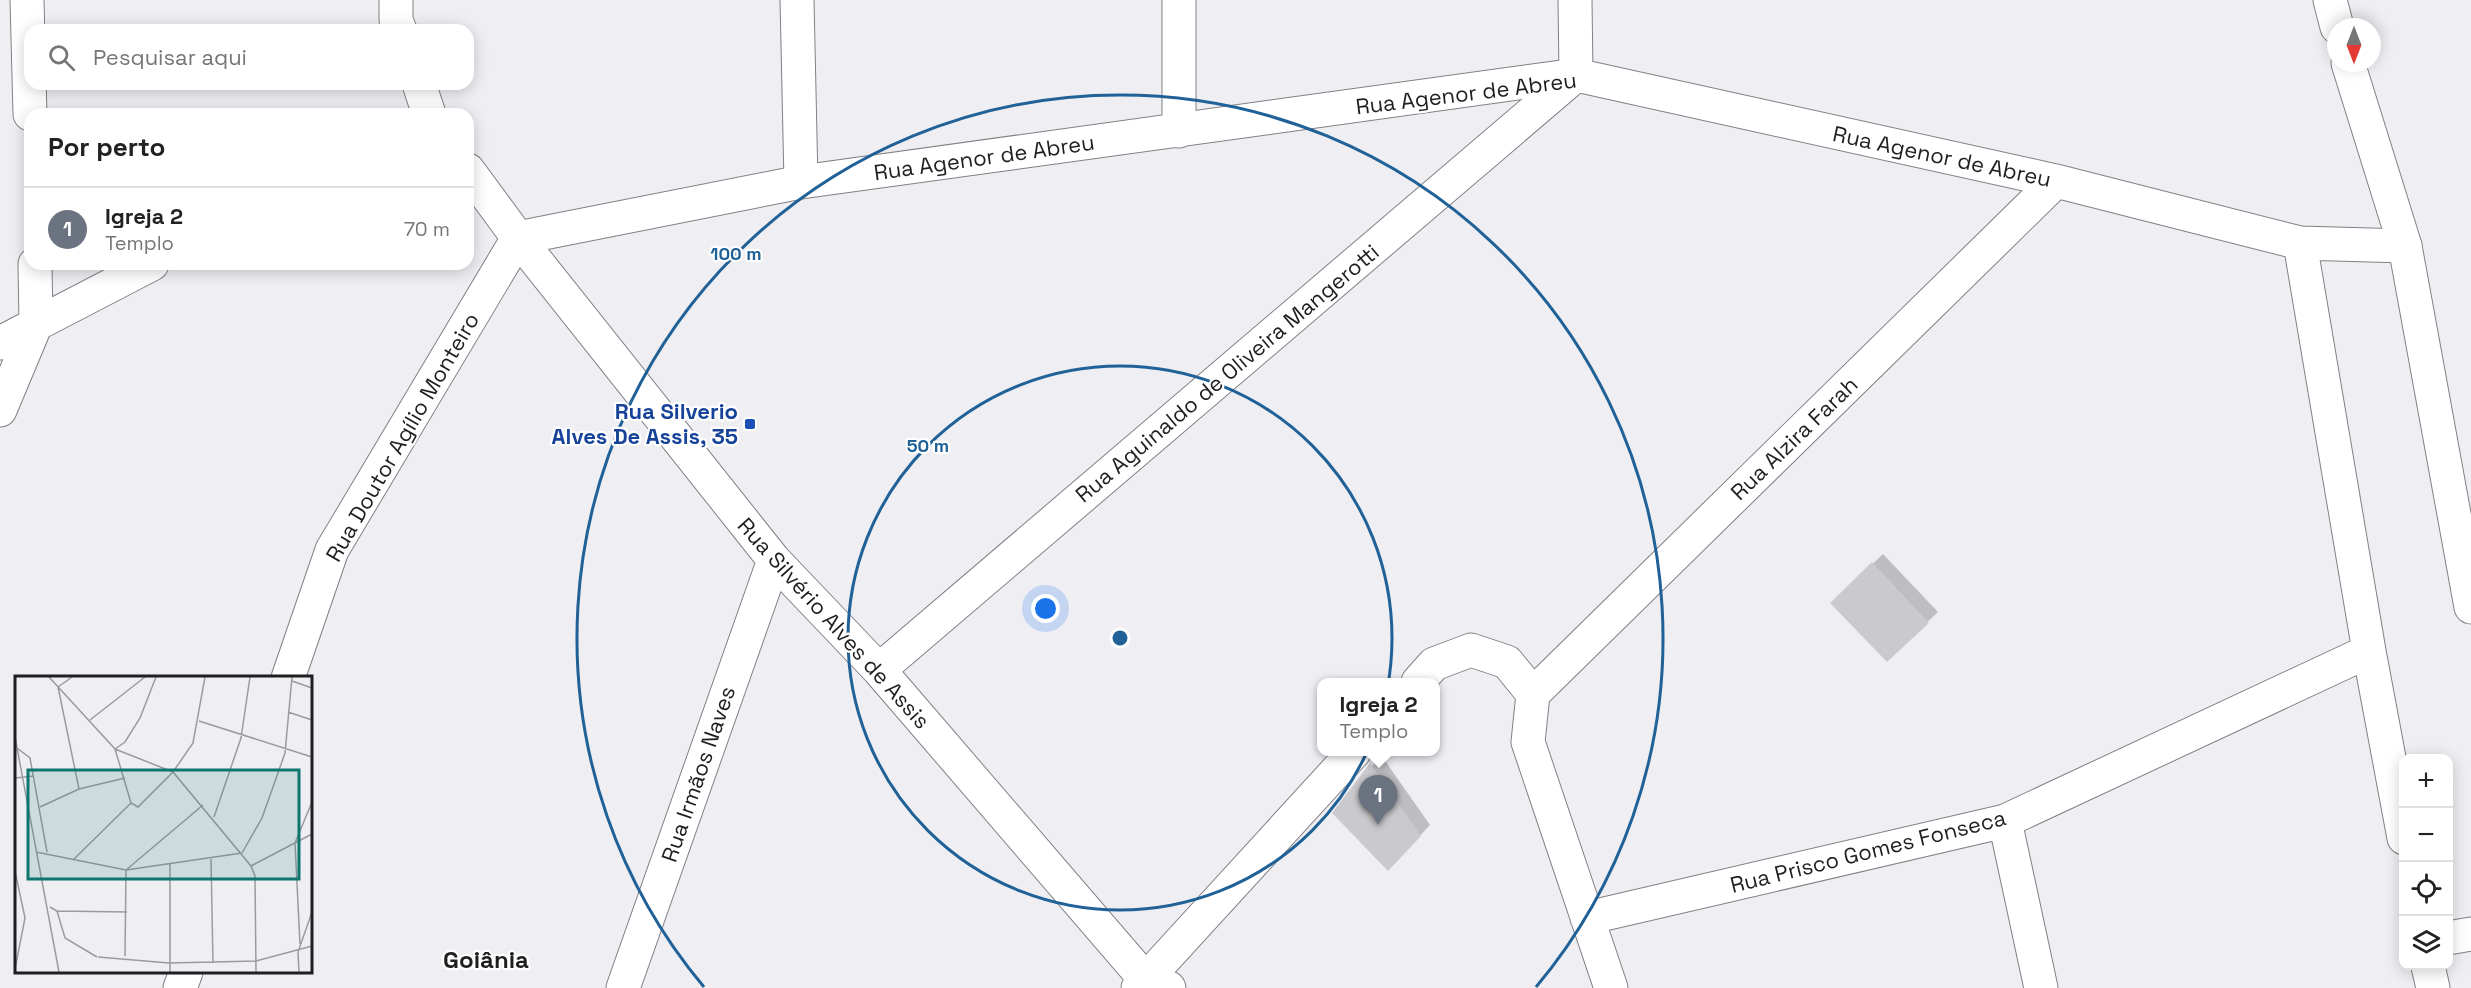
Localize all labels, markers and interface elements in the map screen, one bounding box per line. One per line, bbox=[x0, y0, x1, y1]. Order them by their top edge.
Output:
north arrow bbox=[2327, 18, 2381, 72]
search box bbox=[24, 24, 474, 90]
icon: search bbox=[45, 41, 78, 74]
text: Pesquisar aqui bbox=[93, 43, 247, 71]
street label: Rua Agenor de Abreu bbox=[1354, 66, 1578, 120]
street label: Rua Agenor de Abreu bbox=[1830, 119, 2054, 193]
street label: Rua Agenor de Abreu bbox=[872, 128, 1096, 186]
text: Por perto bbox=[48, 130, 165, 164]
text: Igreja 2 bbox=[105, 202, 183, 230]
text: 1 bbox=[63, 216, 72, 242]
text: 70 m bbox=[404, 216, 450, 242]
text: Templo bbox=[105, 230, 174, 256]
street label: Rua Aguinaldo de Oliveira Mangerotti bbox=[1069, 238, 1385, 508]
text: 100 m bbox=[710, 242, 762, 265]
street label: Rua Doutor Agílio Monteiro bbox=[319, 307, 485, 567]
street label: Rua Alzira Farah bbox=[1725, 370, 1863, 506]
place label: Rua Silverio Alves De Assis, 35 bbox=[552, 397, 738, 450]
marker: Rua Silverio Alves De Assis, 35 bbox=[743, 417, 757, 431]
text: 50 m bbox=[907, 434, 949, 457]
street label: Rua Silvério Alves de Assis bbox=[732, 512, 936, 734]
your location bbox=[1031, 594, 1060, 623]
centre of rings bbox=[1110, 628, 1130, 648]
inset map bbox=[15, 676, 312, 973]
popup bbox=[1317, 678, 1440, 756]
street label: Rua Irmãos Naves bbox=[655, 682, 741, 866]
text: Igreja 2 bbox=[1339, 690, 1418, 718]
text: Templo bbox=[1339, 718, 1408, 744]
map controls bbox=[2399, 754, 2453, 970]
button: + bbox=[2399, 754, 2453, 808]
pin: 1 bbox=[1358, 776, 1398, 825]
street label: Rua Prisco Gomes Fonseca bbox=[1727, 803, 2009, 899]
button: − bbox=[2399, 808, 2453, 862]
button: locate bbox=[2399, 862, 2453, 916]
button: layers bbox=[2399, 916, 2453, 970]
district label: Goiânia bbox=[443, 944, 529, 975]

